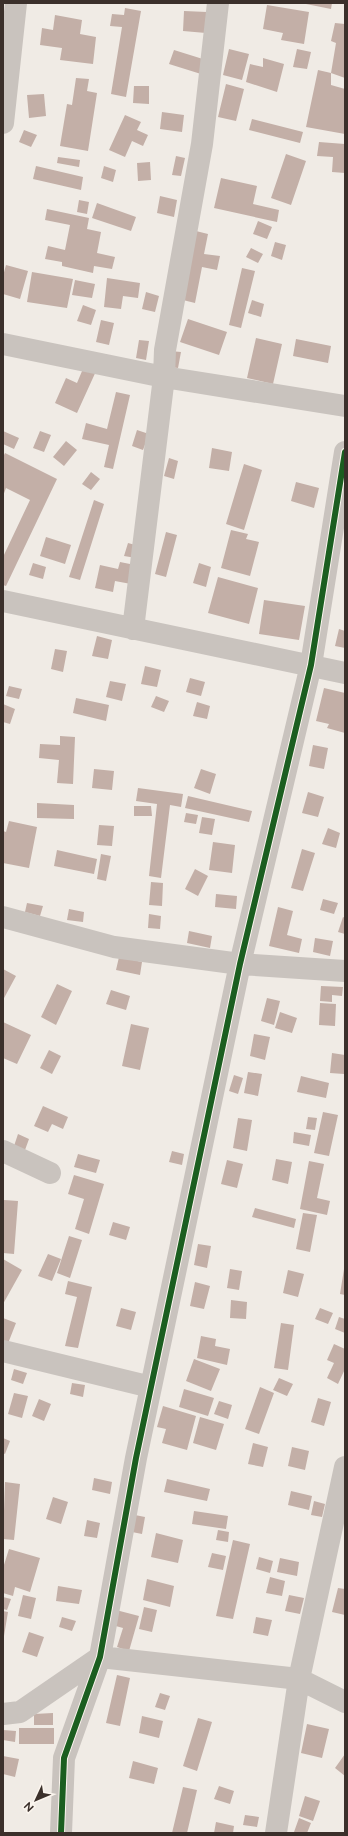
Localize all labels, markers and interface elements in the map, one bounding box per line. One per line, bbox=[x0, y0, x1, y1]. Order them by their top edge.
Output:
north arrow bbox=[16, 1780, 56, 1820]
text: N bbox=[22, 1799, 37, 1814]

